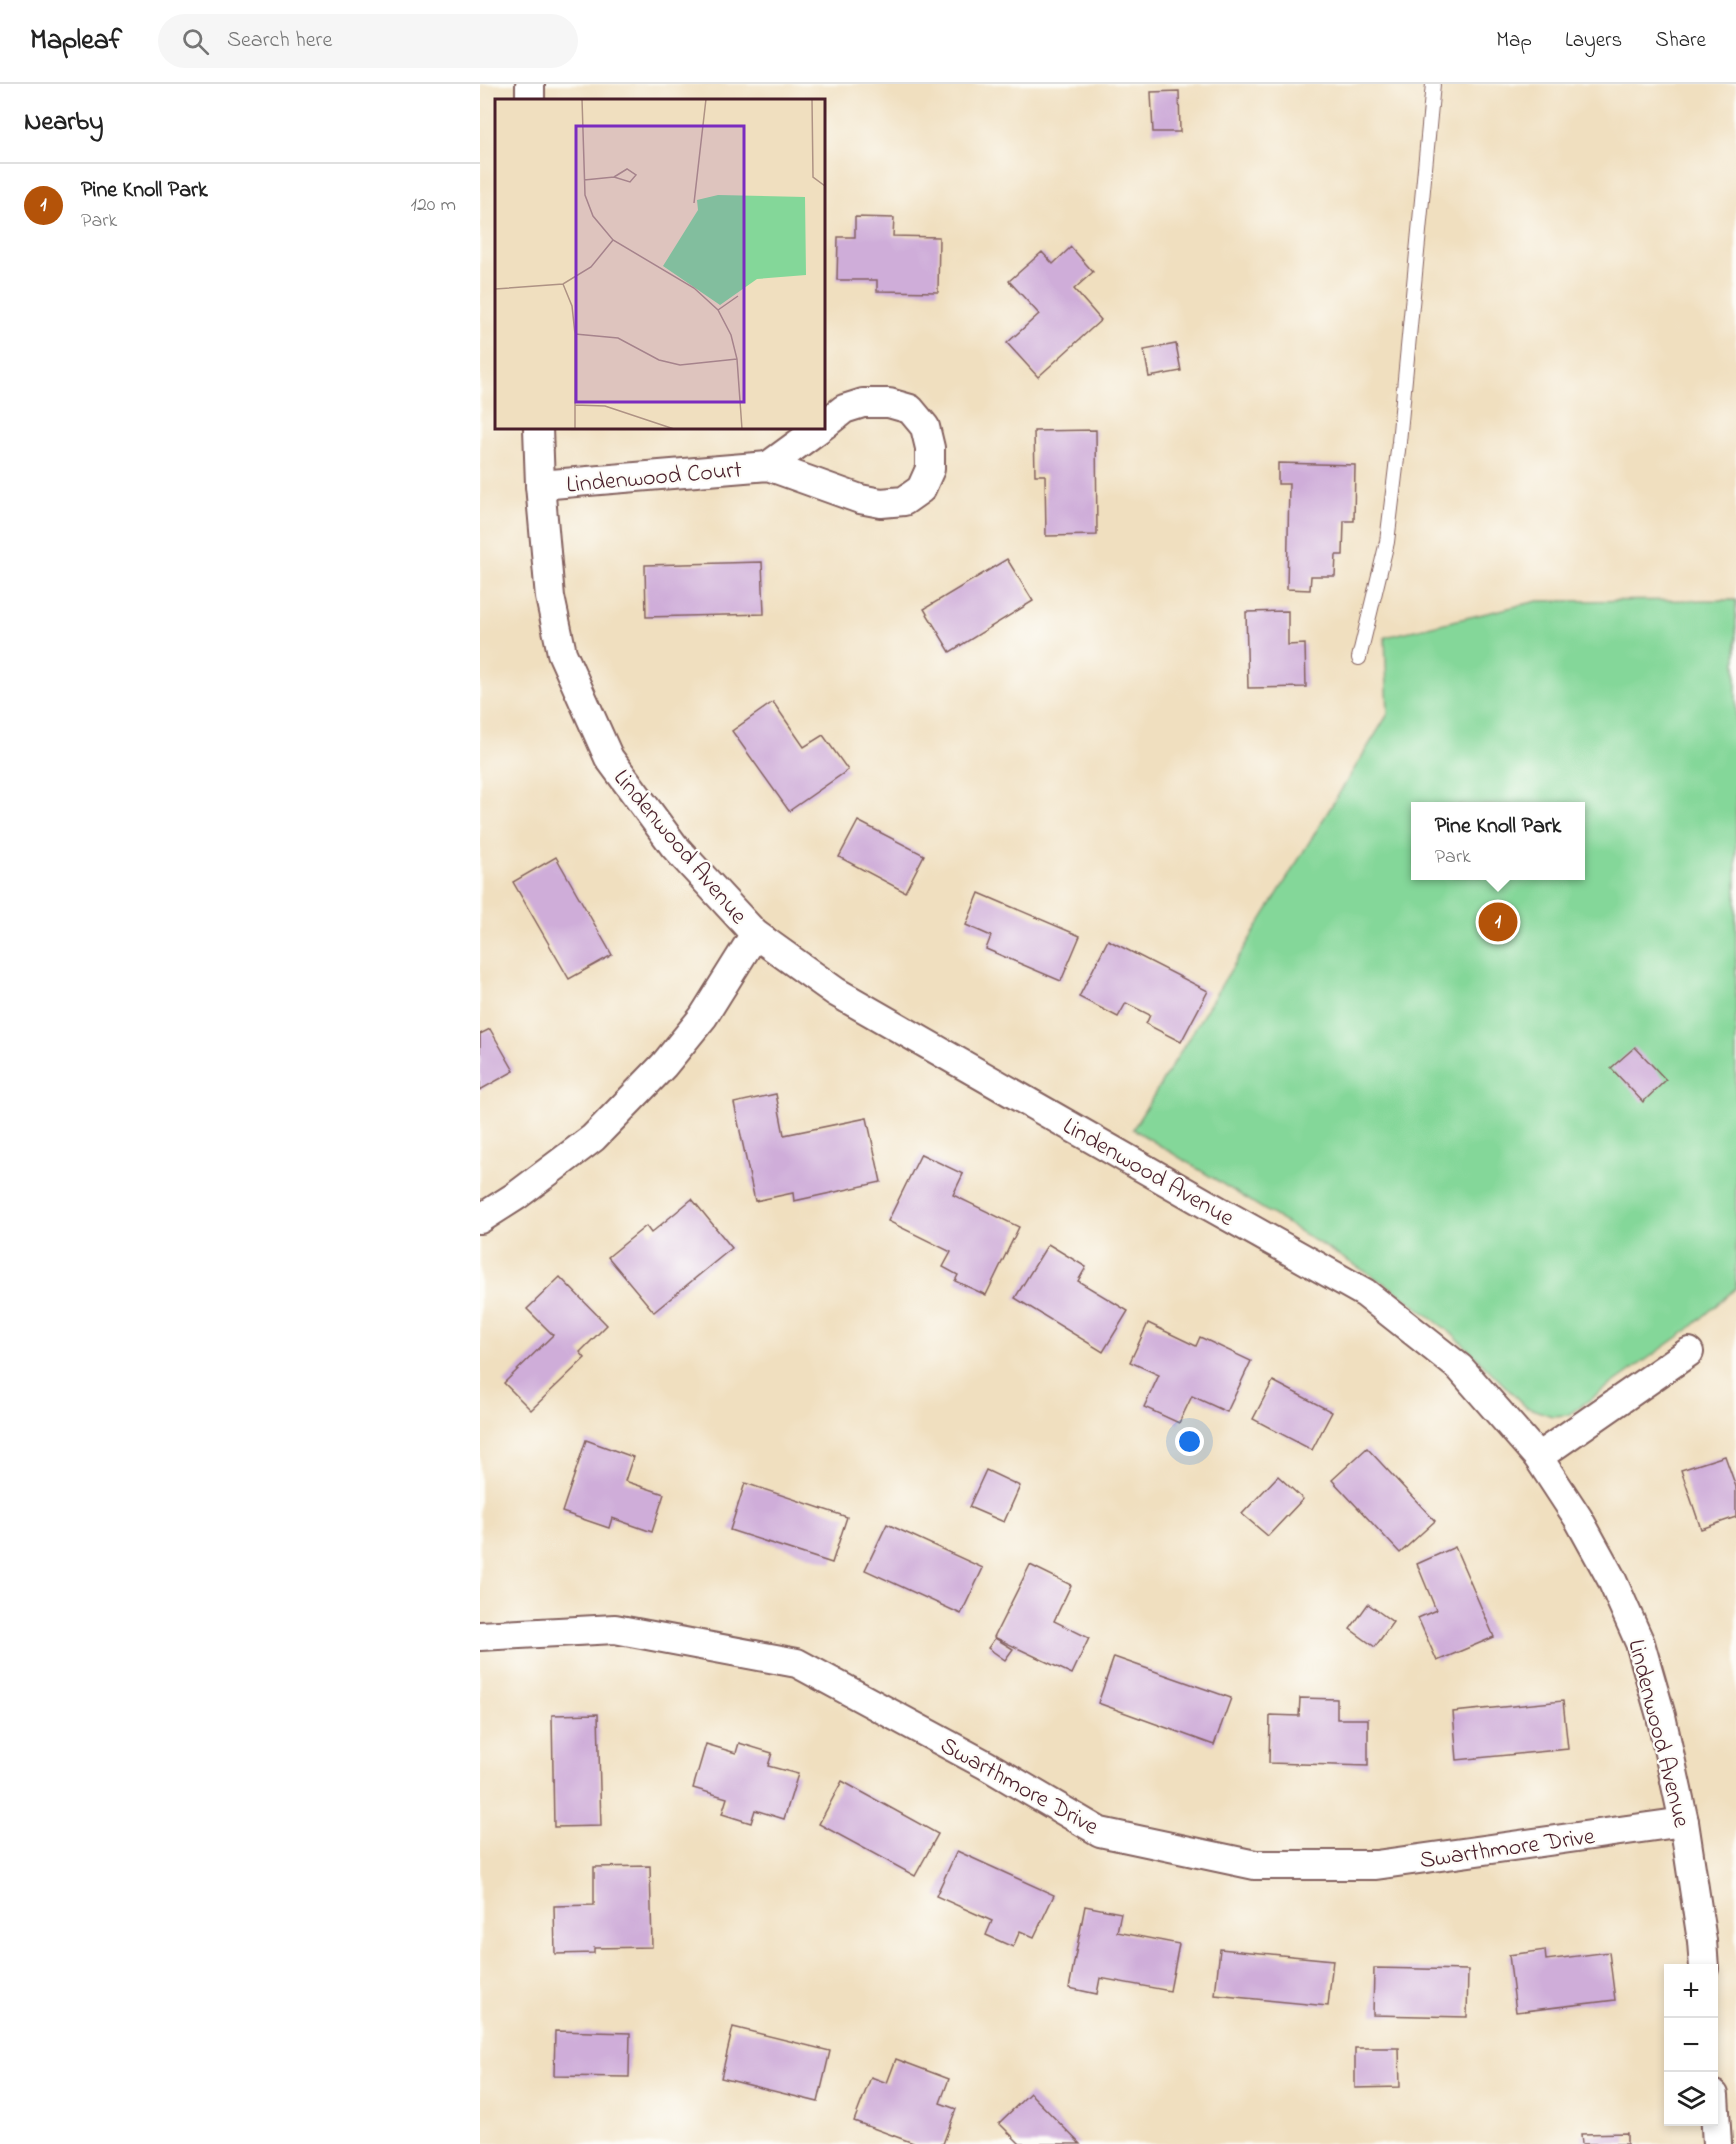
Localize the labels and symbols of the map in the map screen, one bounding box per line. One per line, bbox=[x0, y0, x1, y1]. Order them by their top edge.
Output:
inset map bbox=[495, 99, 825, 429]
street label: Lindenwood Court bbox=[565, 453, 743, 504]
street label: Lindenwood Avenue bbox=[604, 763, 755, 933]
pin: 1 bbox=[1478, 900, 1518, 944]
street label: Lindenwood Avenue bbox=[1056, 1110, 1240, 1237]
your location bbox=[1175, 1427, 1204, 1456]
street label: Lindenwood Avenue bbox=[1617, 1636, 1698, 1832]
street label: Swarthmore Drive bbox=[933, 1729, 1105, 1845]
street label: Swarthmore Drive bbox=[1418, 1820, 1597, 1879]

